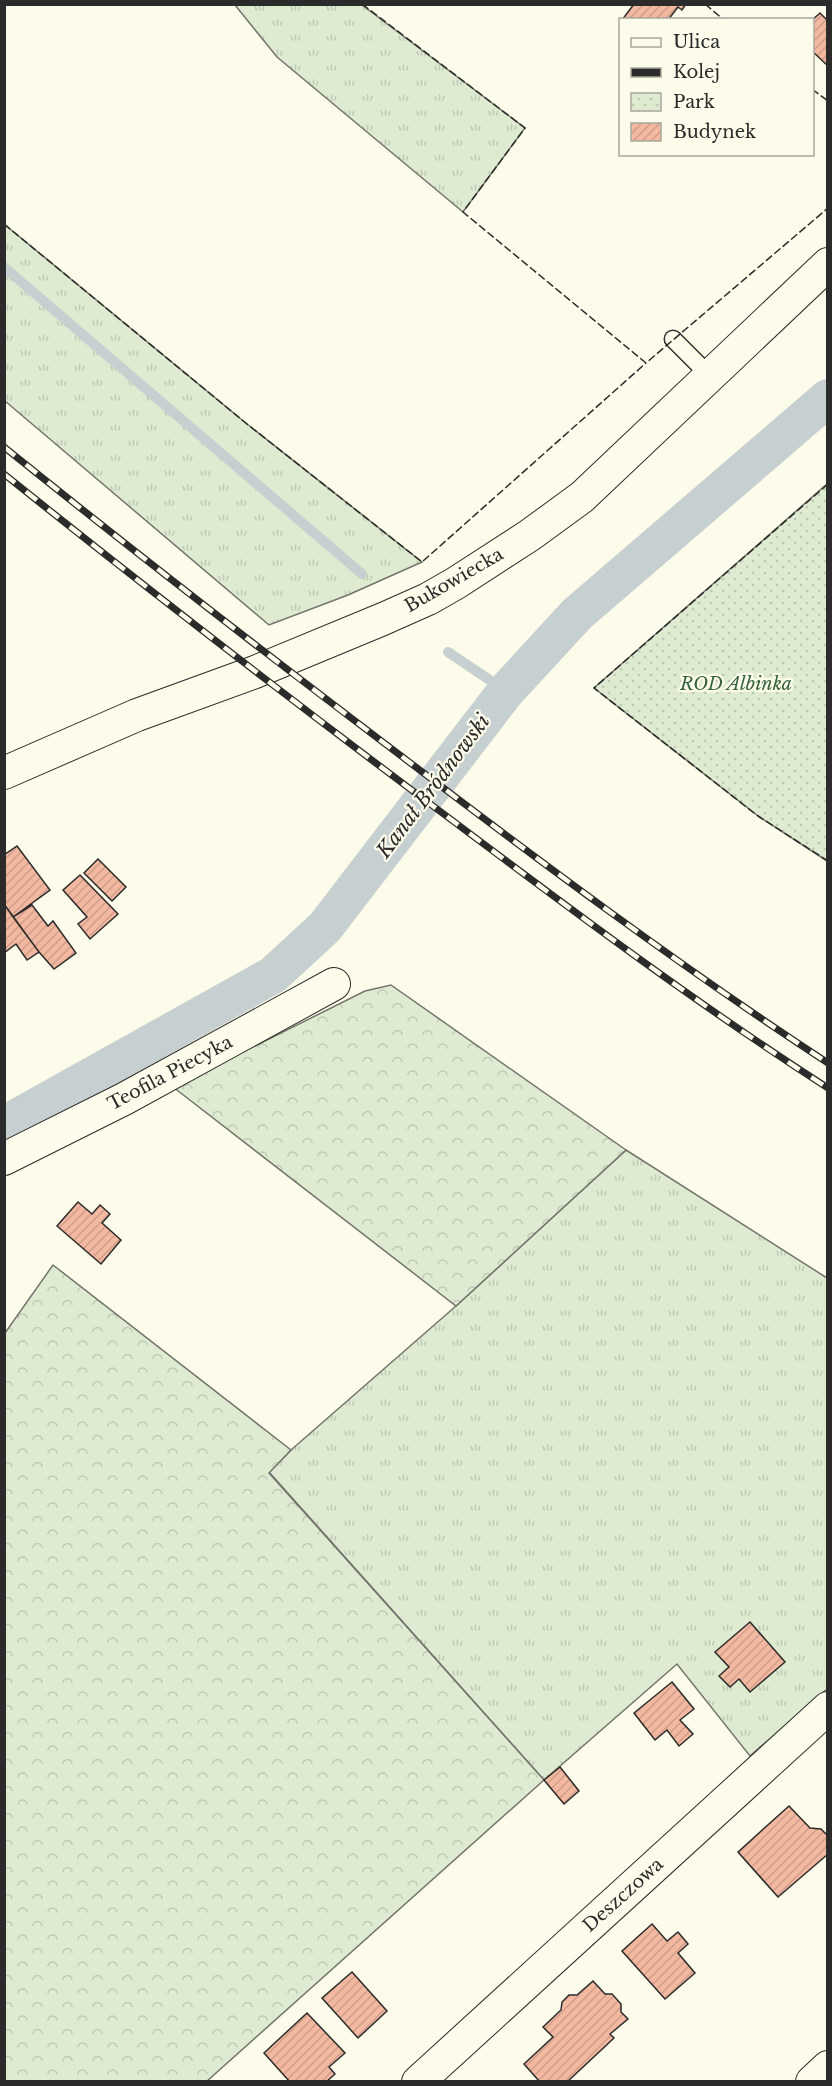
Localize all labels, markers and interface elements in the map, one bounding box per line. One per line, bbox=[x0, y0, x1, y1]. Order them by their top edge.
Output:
legend bbox=[619, 18, 814, 156]
text: Ulica bbox=[673, 31, 720, 53]
text: Kolej bbox=[673, 61, 720, 83]
text: Park bbox=[673, 91, 715, 113]
text: Budynek bbox=[673, 121, 756, 143]
street label: Bukowiecka bbox=[401, 543, 507, 617]
park label: ROD Albinka bbox=[679, 673, 792, 695]
water label: Kanał Bródnowski bbox=[371, 709, 495, 863]
street label: Teofila Piecyka bbox=[104, 1031, 236, 1115]
street label: Deszczowa bbox=[578, 1853, 668, 1937]

